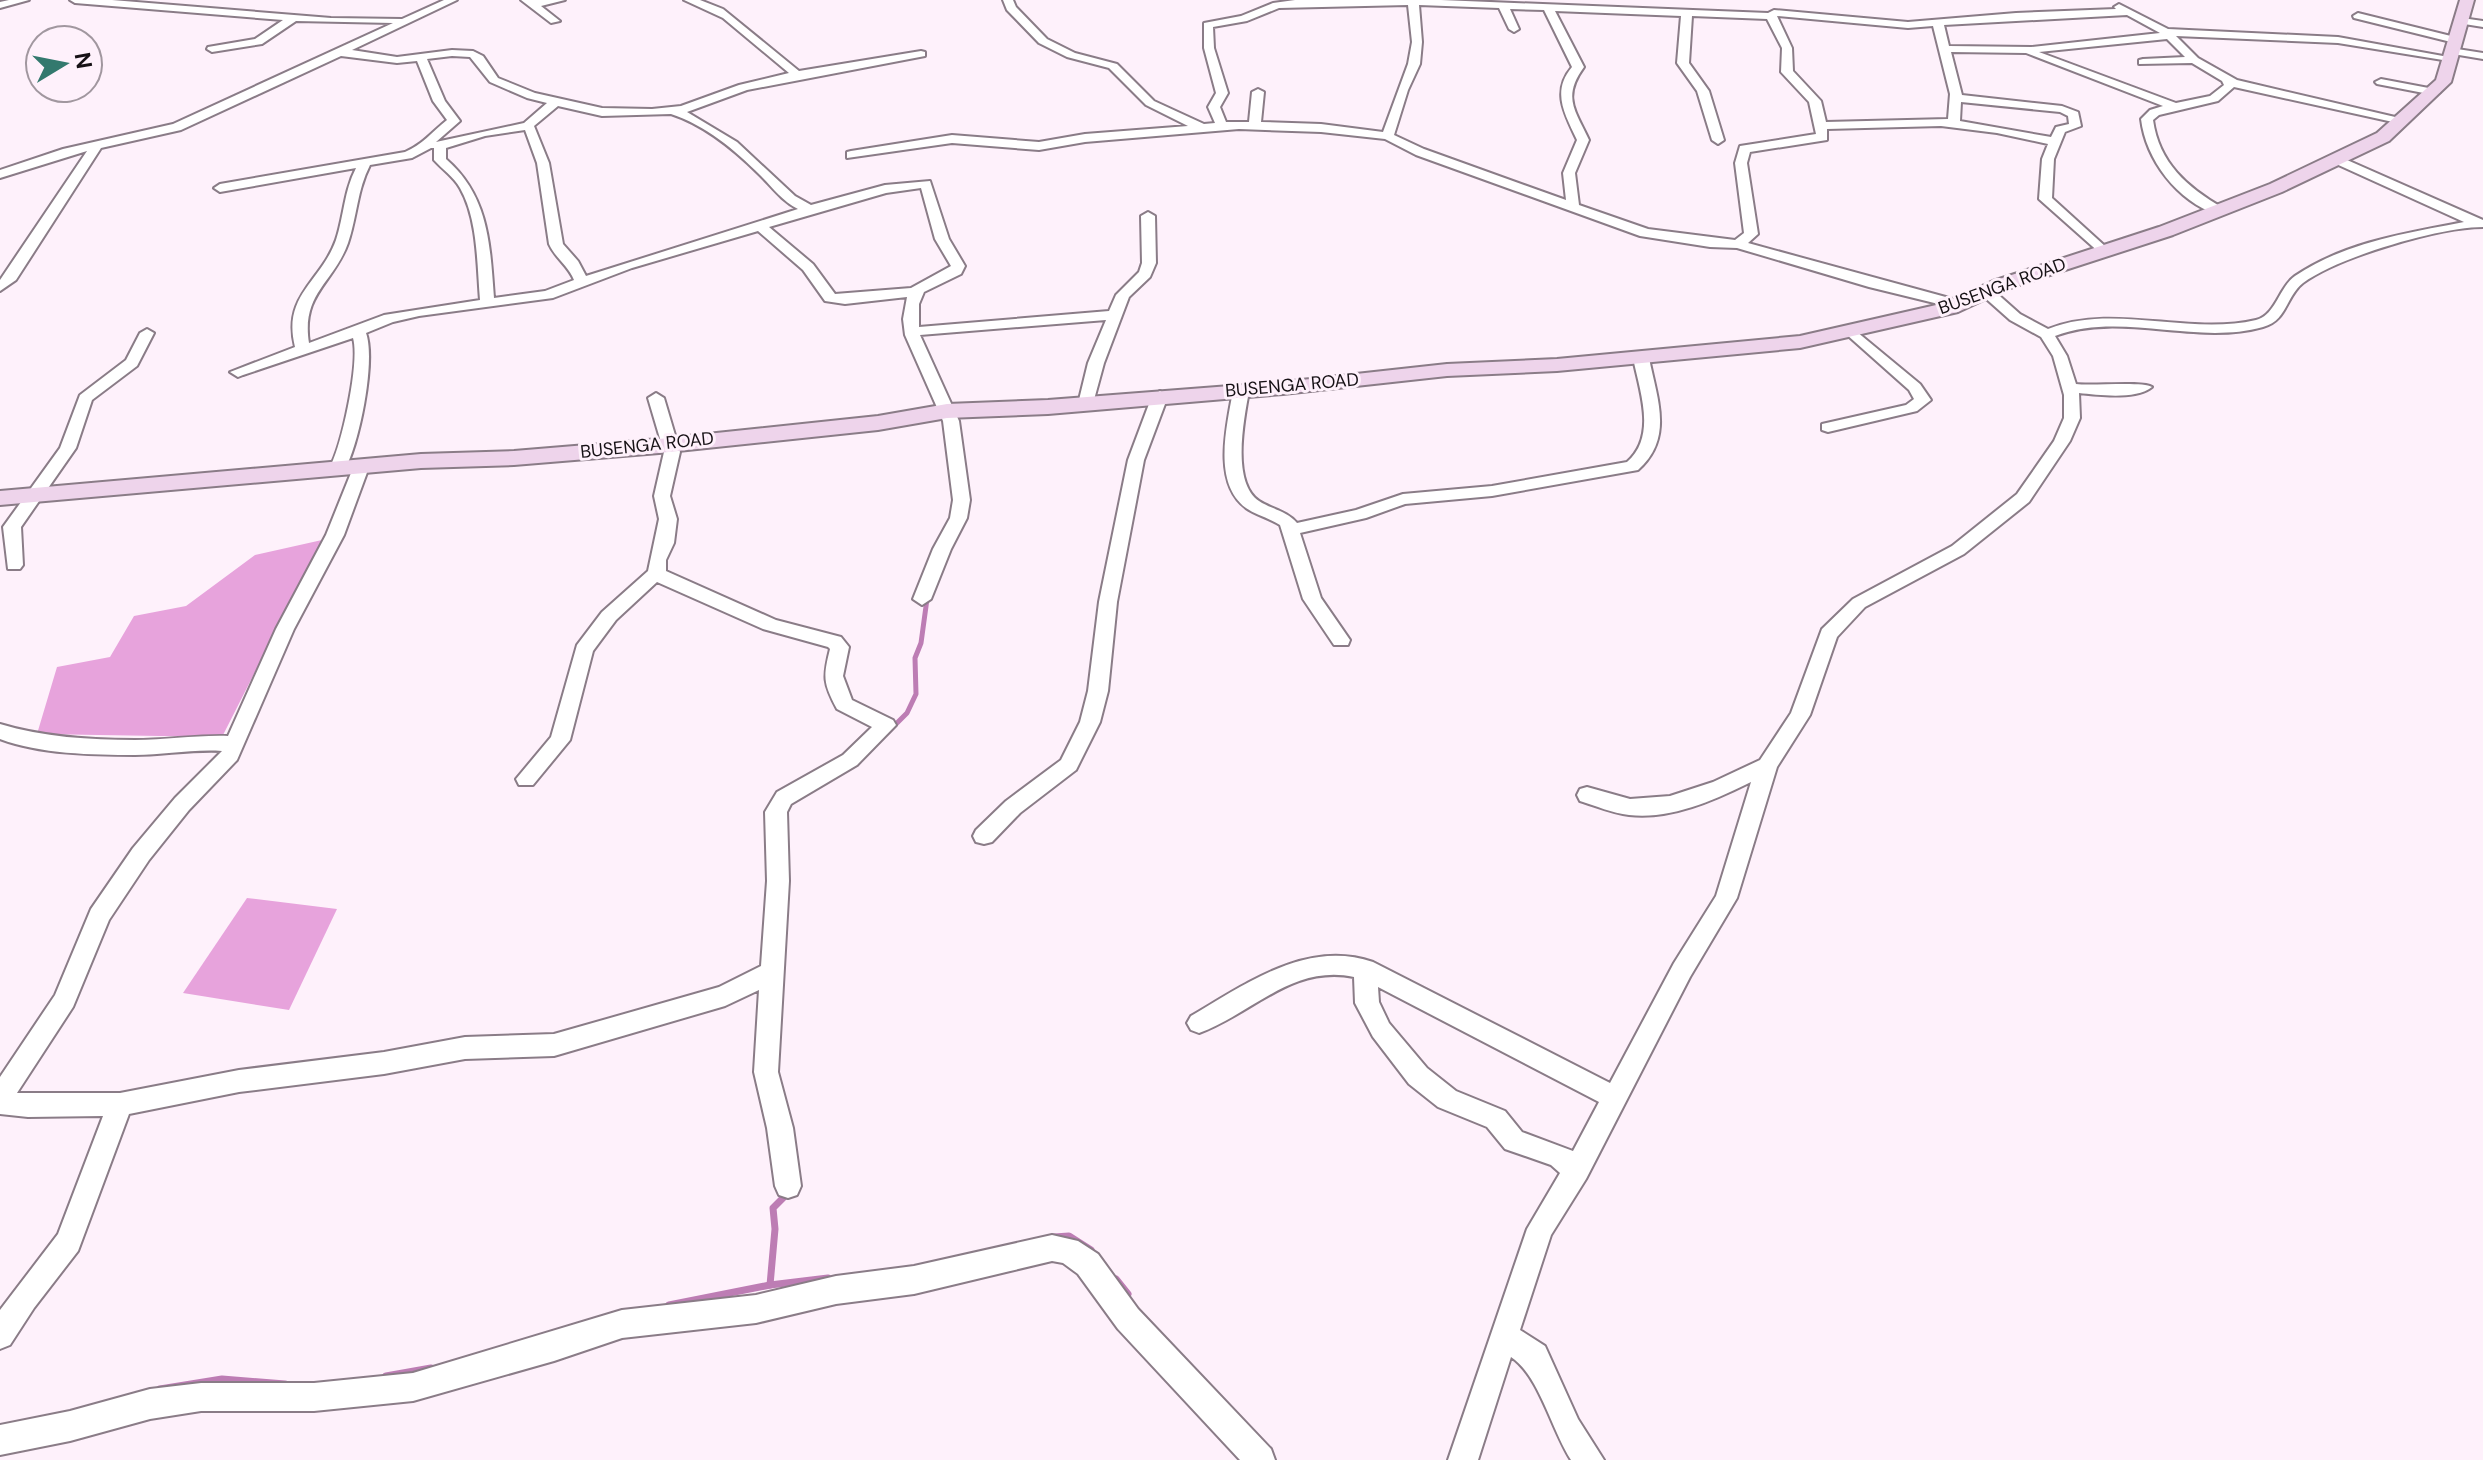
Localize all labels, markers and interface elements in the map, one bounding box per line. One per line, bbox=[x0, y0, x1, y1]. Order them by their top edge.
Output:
north arrow bbox=[24, 24, 104, 104]
text: N bbox=[68, 50, 99, 71]
street label: BUSENGA ROAD bbox=[1935, 252, 2069, 320]
street label: BUSENGA ROAD bbox=[1224, 367, 1360, 403]
street label: BUSENGA ROAD bbox=[579, 426, 715, 464]

